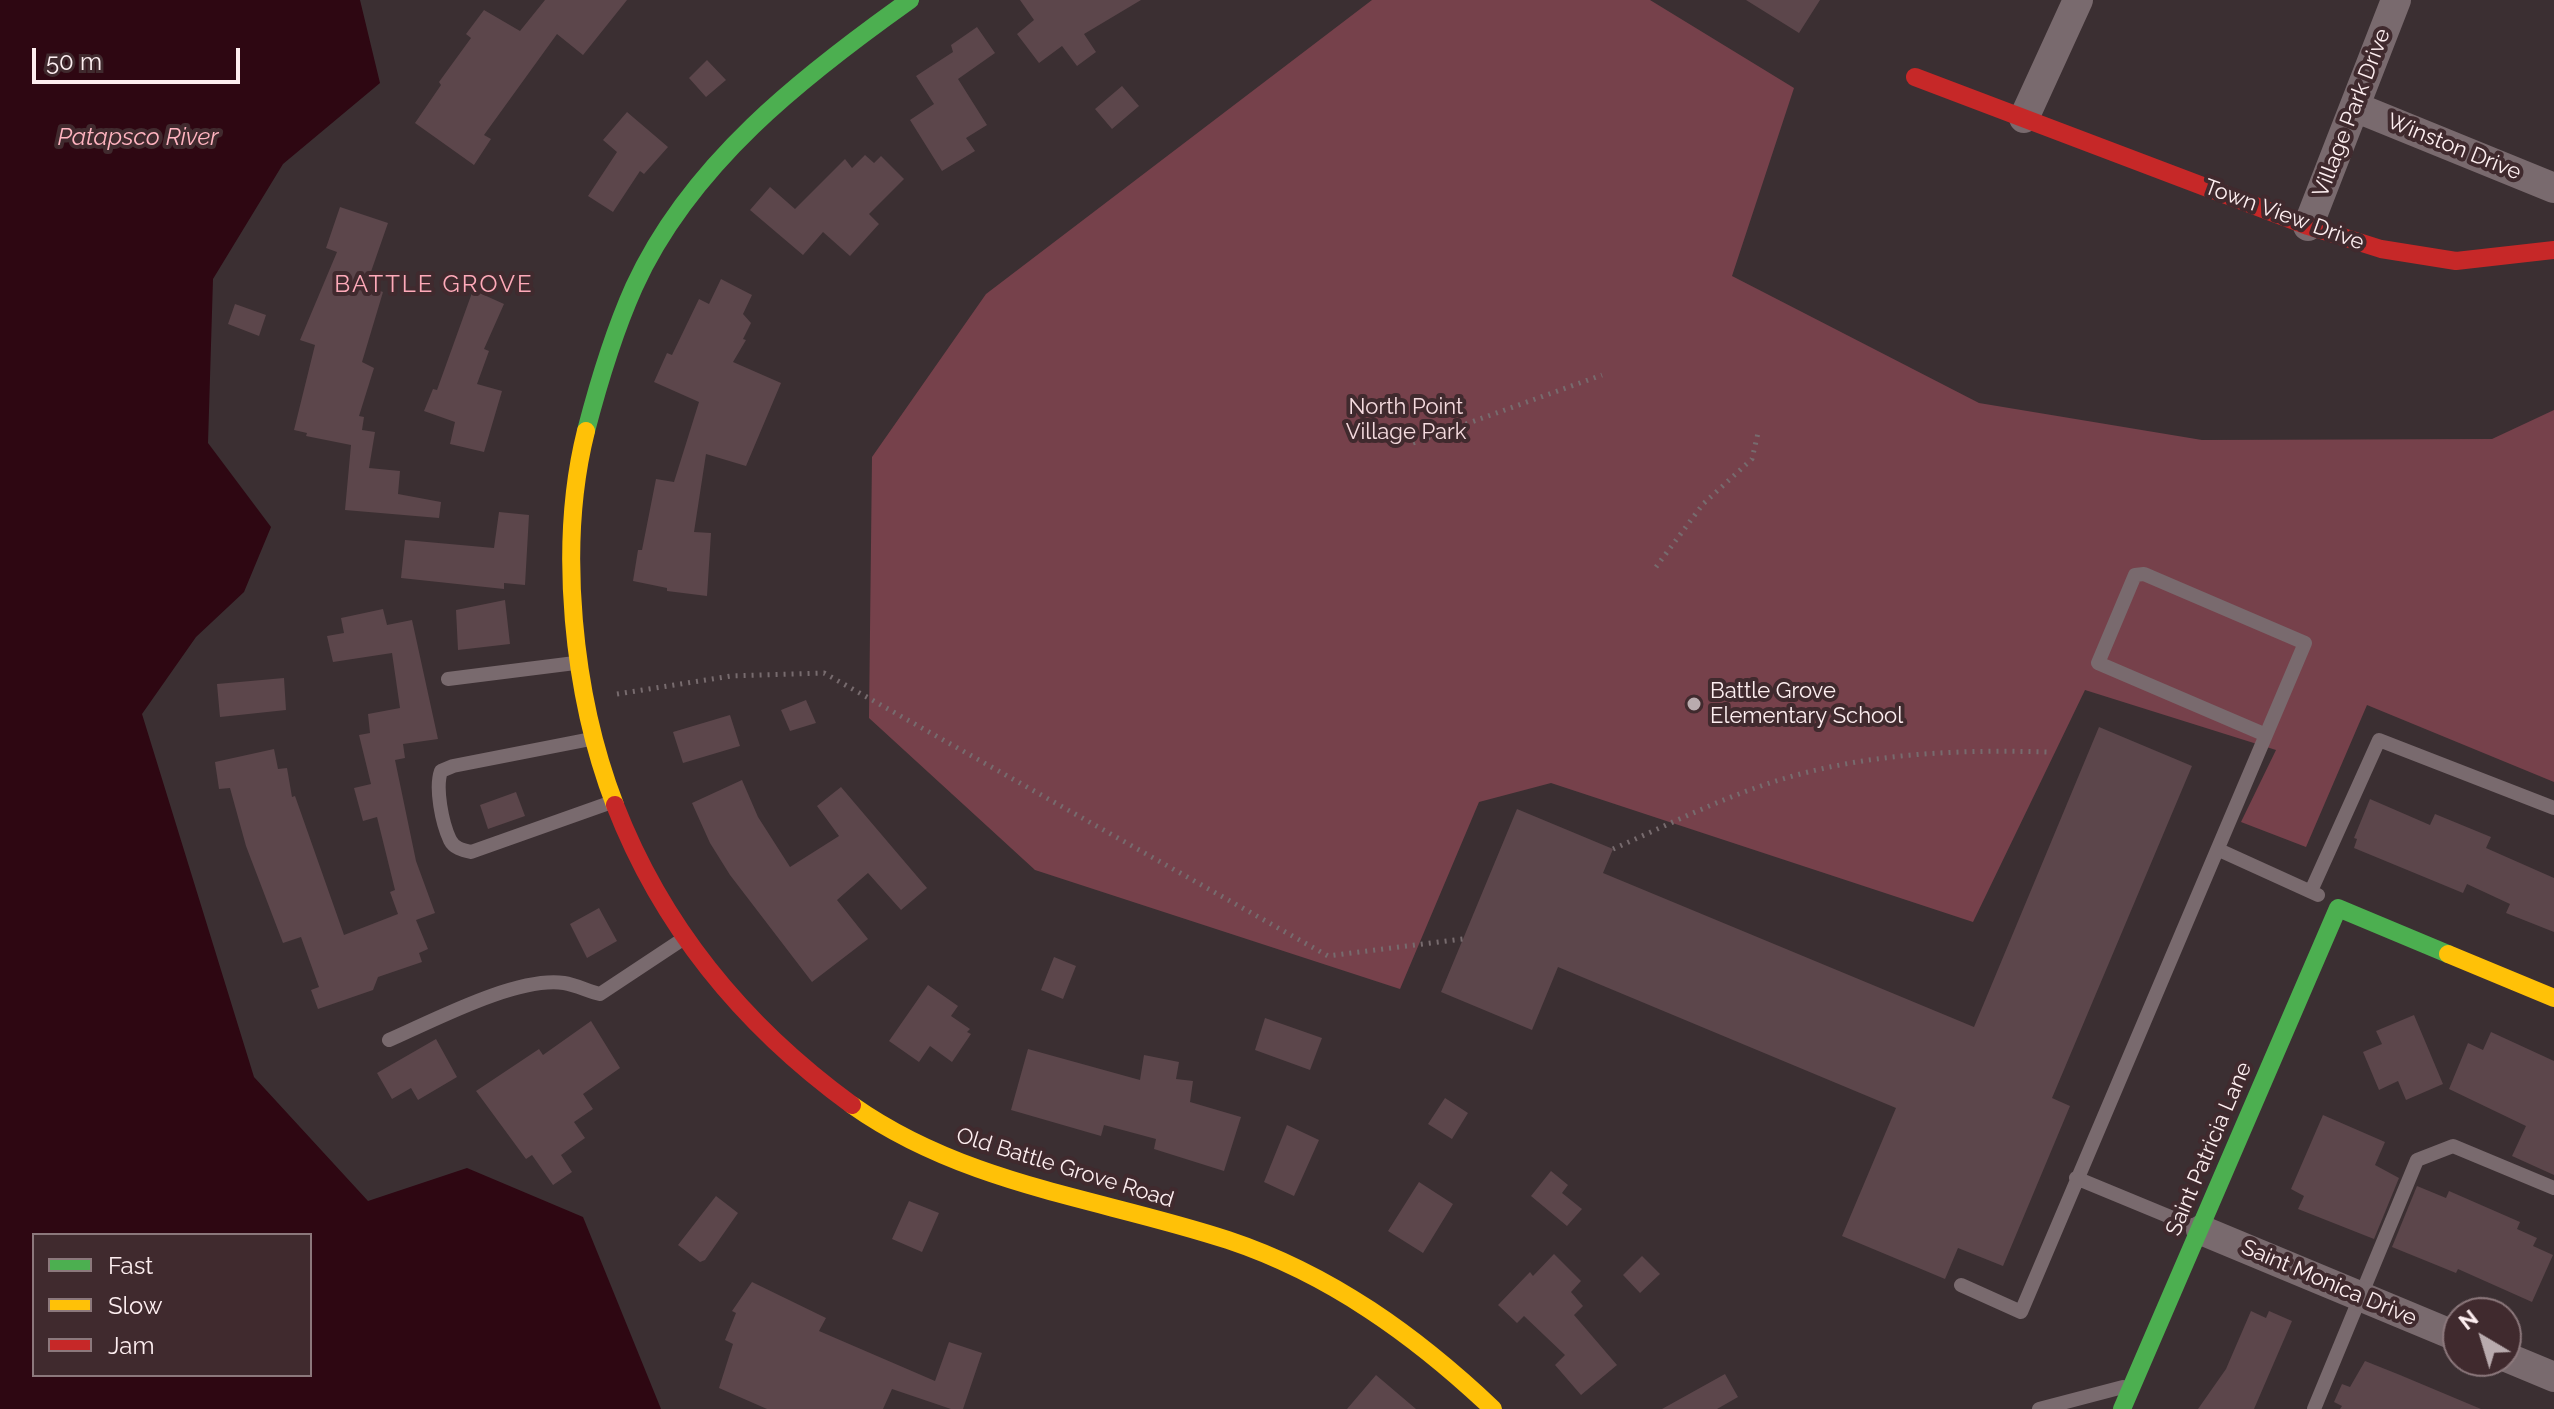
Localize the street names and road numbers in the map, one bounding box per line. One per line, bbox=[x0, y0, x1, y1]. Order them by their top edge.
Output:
street label: Village Park Drive bbox=[2308, 25, 2396, 201]
street label: Winston Drive bbox=[2383, 108, 2525, 186]
street label: Town View Drive bbox=[2200, 174, 2368, 256]
street label: Saint Patricia Lane bbox=[2160, 1058, 2258, 1240]
street label: Old Battle Grove Road bbox=[953, 1122, 1177, 1214]
street label: Saint Monica Drive bbox=[2237, 1234, 2421, 1332]

